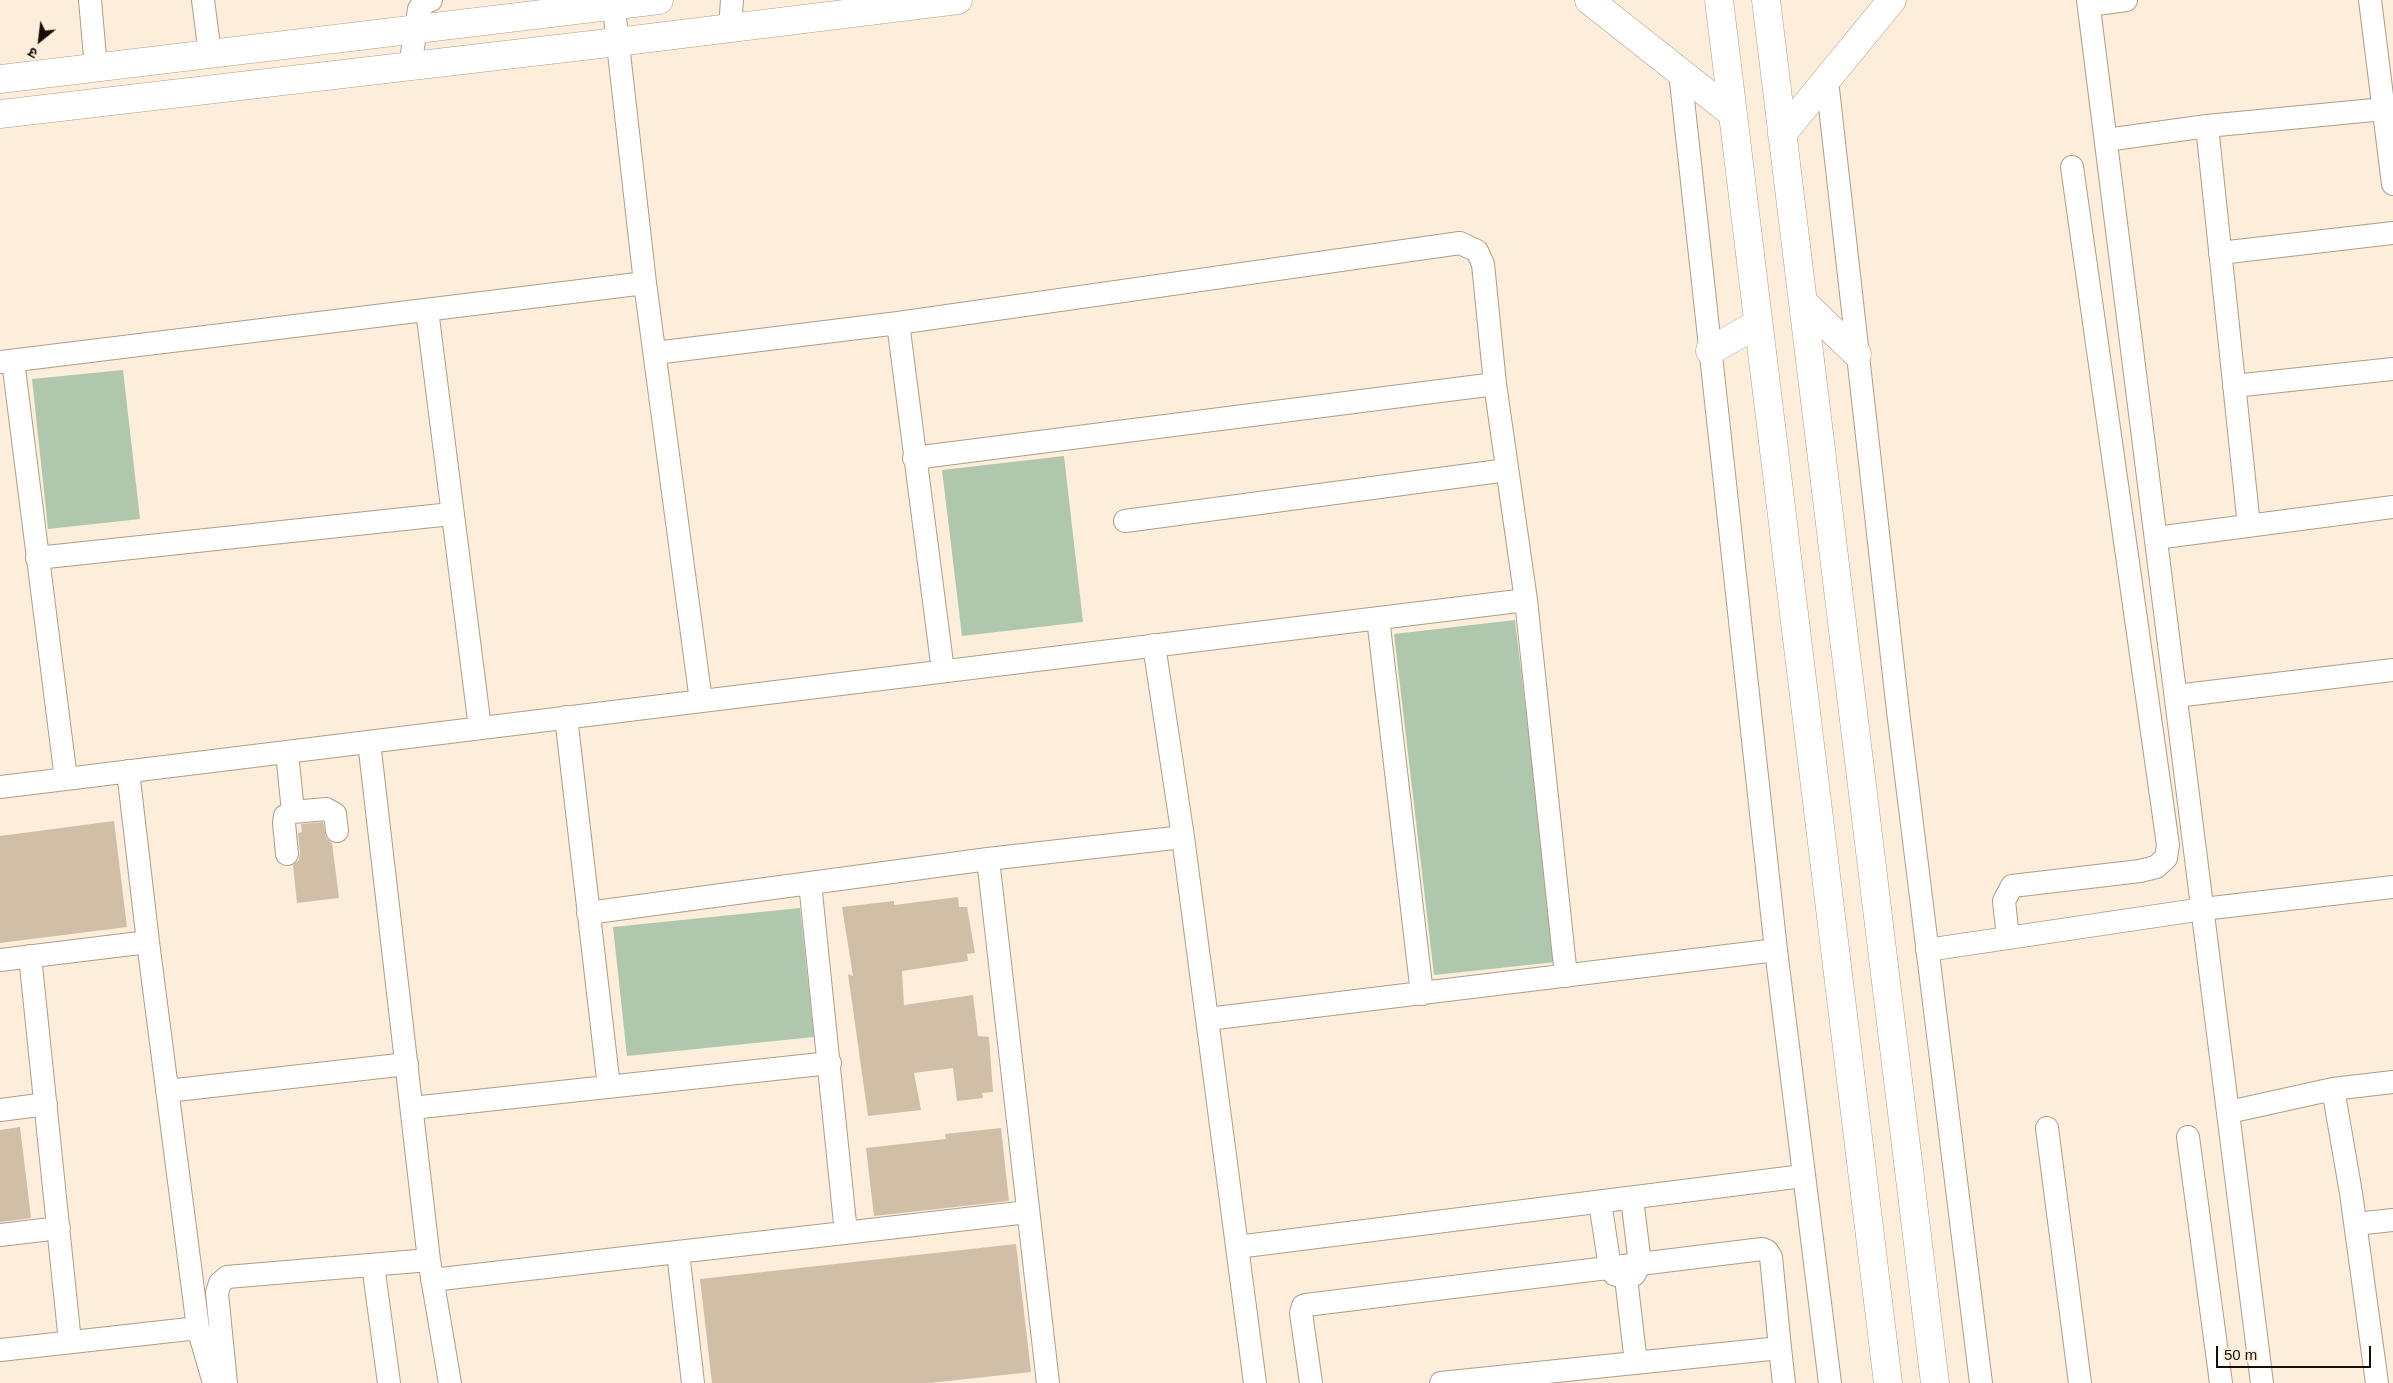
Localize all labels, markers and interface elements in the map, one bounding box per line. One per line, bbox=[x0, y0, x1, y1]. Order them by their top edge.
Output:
north arrow bbox=[15, 15, 65, 65]
text: उ bbox=[25, 44, 40, 62]
scale bar bbox=[2218, 1336, 2373, 1368]
text: 50 m bbox=[2224, 1346, 2257, 1363]

